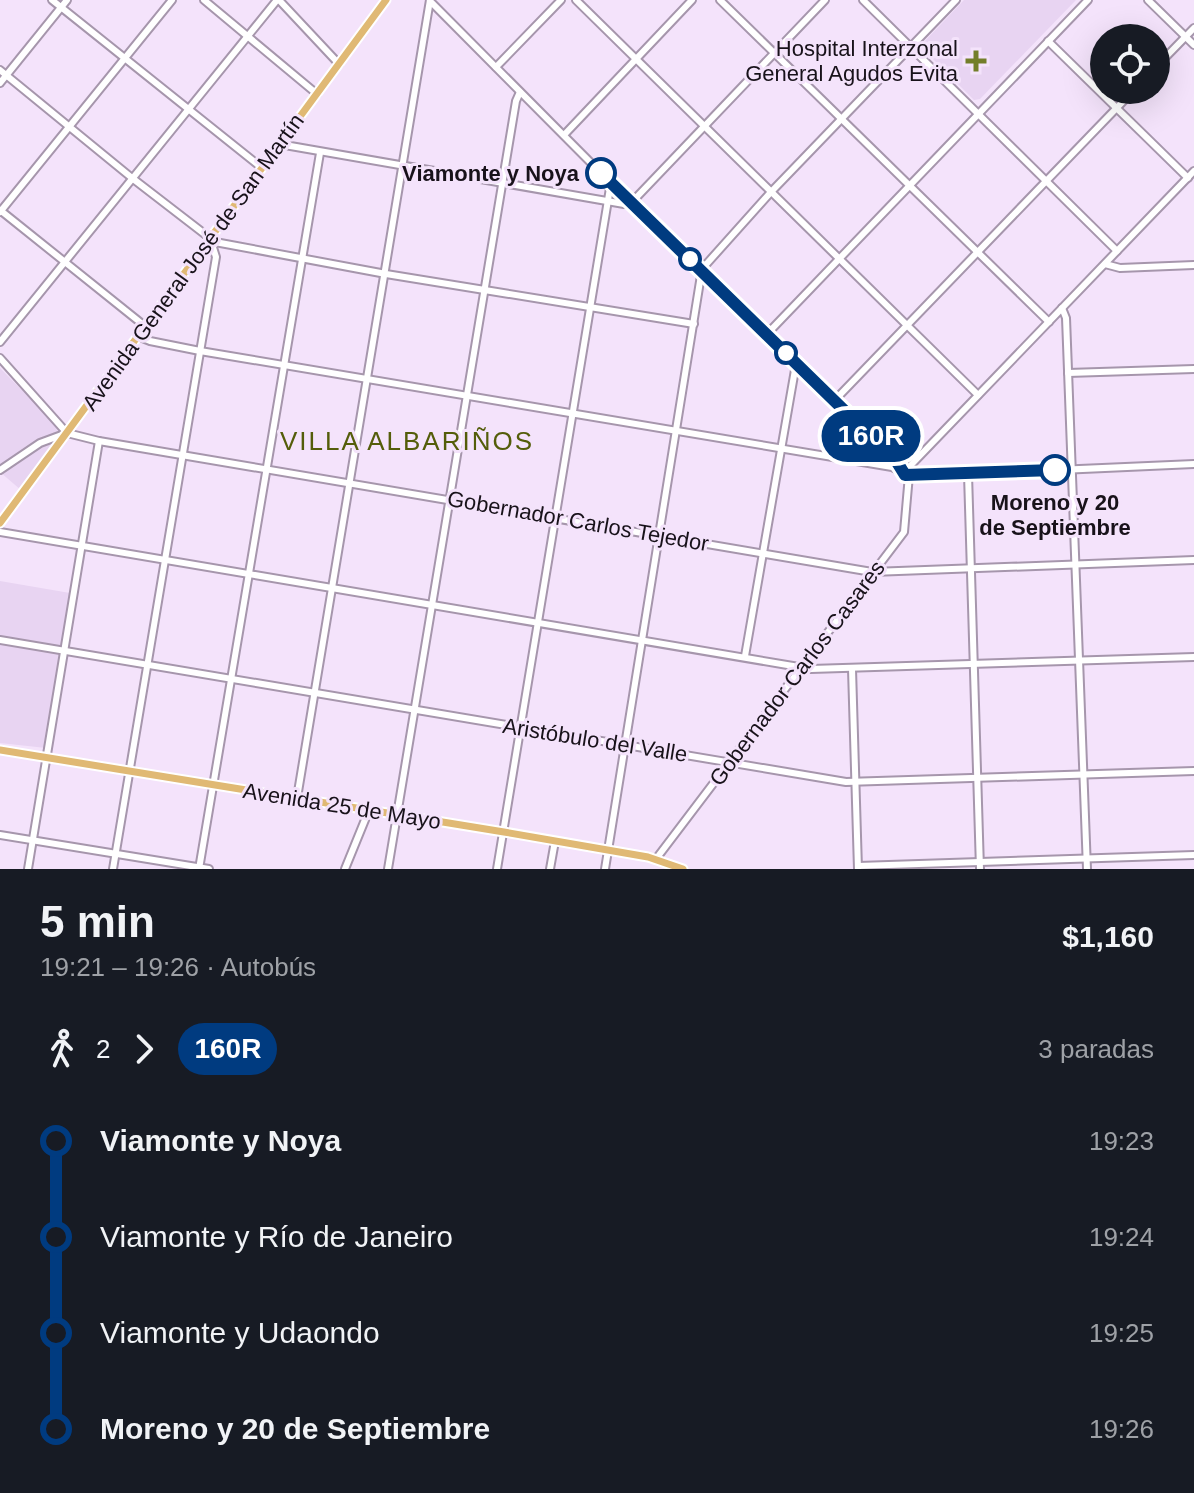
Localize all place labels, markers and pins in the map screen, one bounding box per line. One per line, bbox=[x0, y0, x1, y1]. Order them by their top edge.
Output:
place label: Hospital Interzonal General Agudos Evita bbox=[745, 36, 959, 86]
marker: Hospital Interzonal General Agudos Evita bbox=[965, 50, 987, 72]
marker: Viamonte y Noya bbox=[586, 158, 616, 188]
place label: Viamonte y Noya bbox=[402, 161, 580, 186]
unlabelled marker bbox=[679, 248, 701, 270]
unlabelled marker bbox=[775, 342, 797, 364]
marker: Moreno y 20 de Septiembre bbox=[1040, 455, 1070, 485]
place label: Moreno y 20 de Septiembre bbox=[979, 490, 1131, 540]

